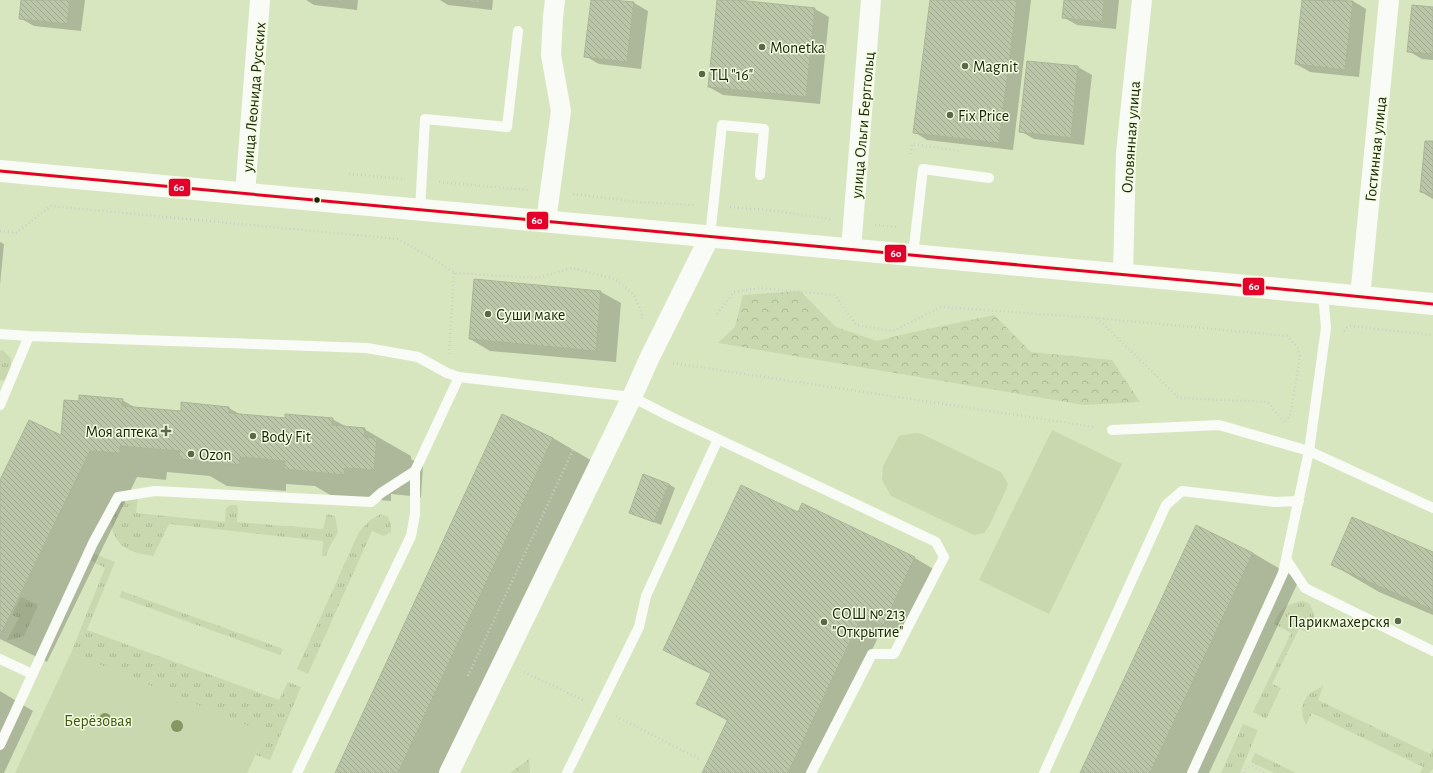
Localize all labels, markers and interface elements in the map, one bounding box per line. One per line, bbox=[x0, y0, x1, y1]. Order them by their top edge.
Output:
street label: улица Леонида Русских bbox=[239, 21, 270, 174]
place label: Monetka bbox=[770, 40, 825, 56]
marker: Monetka bbox=[757, 42, 767, 52]
street label: улица Ольги Берггольц bbox=[849, 51, 878, 200]
place label: Magnit bbox=[973, 59, 1018, 75]
marker: Magnit bbox=[960, 61, 970, 71]
place label: ТЦ "16" bbox=[710, 67, 753, 83]
marker: ТЦ "16" bbox=[697, 69, 707, 79]
street label: Оловянная улица bbox=[1119, 80, 1144, 194]
street label: Гостинная улица bbox=[1363, 96, 1390, 203]
place label: Fix Price bbox=[958, 108, 1009, 124]
marker: Fix Price bbox=[945, 110, 955, 120]
line badge: 60 bbox=[168, 178, 191, 197]
text: 60 bbox=[173, 182, 185, 193]
unlabelled marker bbox=[312, 195, 322, 205]
line badge: 60 bbox=[526, 211, 549, 230]
text: 60 bbox=[531, 215, 543, 226]
line badge: 60 bbox=[884, 244, 907, 263]
text: 60 bbox=[890, 248, 902, 259]
line badge: 60 bbox=[1242, 277, 1265, 296]
text: 60 bbox=[1248, 281, 1260, 292]
place label: Суши маке bbox=[496, 307, 565, 324]
marker: Суши маке bbox=[483, 309, 493, 319]
place label: Моя аптека bbox=[85, 424, 158, 440]
marker: Моя аптека bbox=[161, 426, 171, 436]
place label: Body Fit bbox=[261, 429, 311, 446]
marker: Body Fit bbox=[248, 431, 258, 441]
place label: Ozon bbox=[199, 447, 231, 463]
marker: Ozon bbox=[186, 449, 196, 459]
place label: СОШ № 213 "Открытие" bbox=[832, 606, 905, 640]
place label: Парикмахерскя bbox=[1288, 614, 1390, 630]
marker: Парикмахерскя bbox=[1393, 616, 1403, 626]
marker: СОШ № 213 "Открытие" bbox=[819, 617, 829, 627]
park label: Берёзовая bbox=[64, 713, 132, 729]

